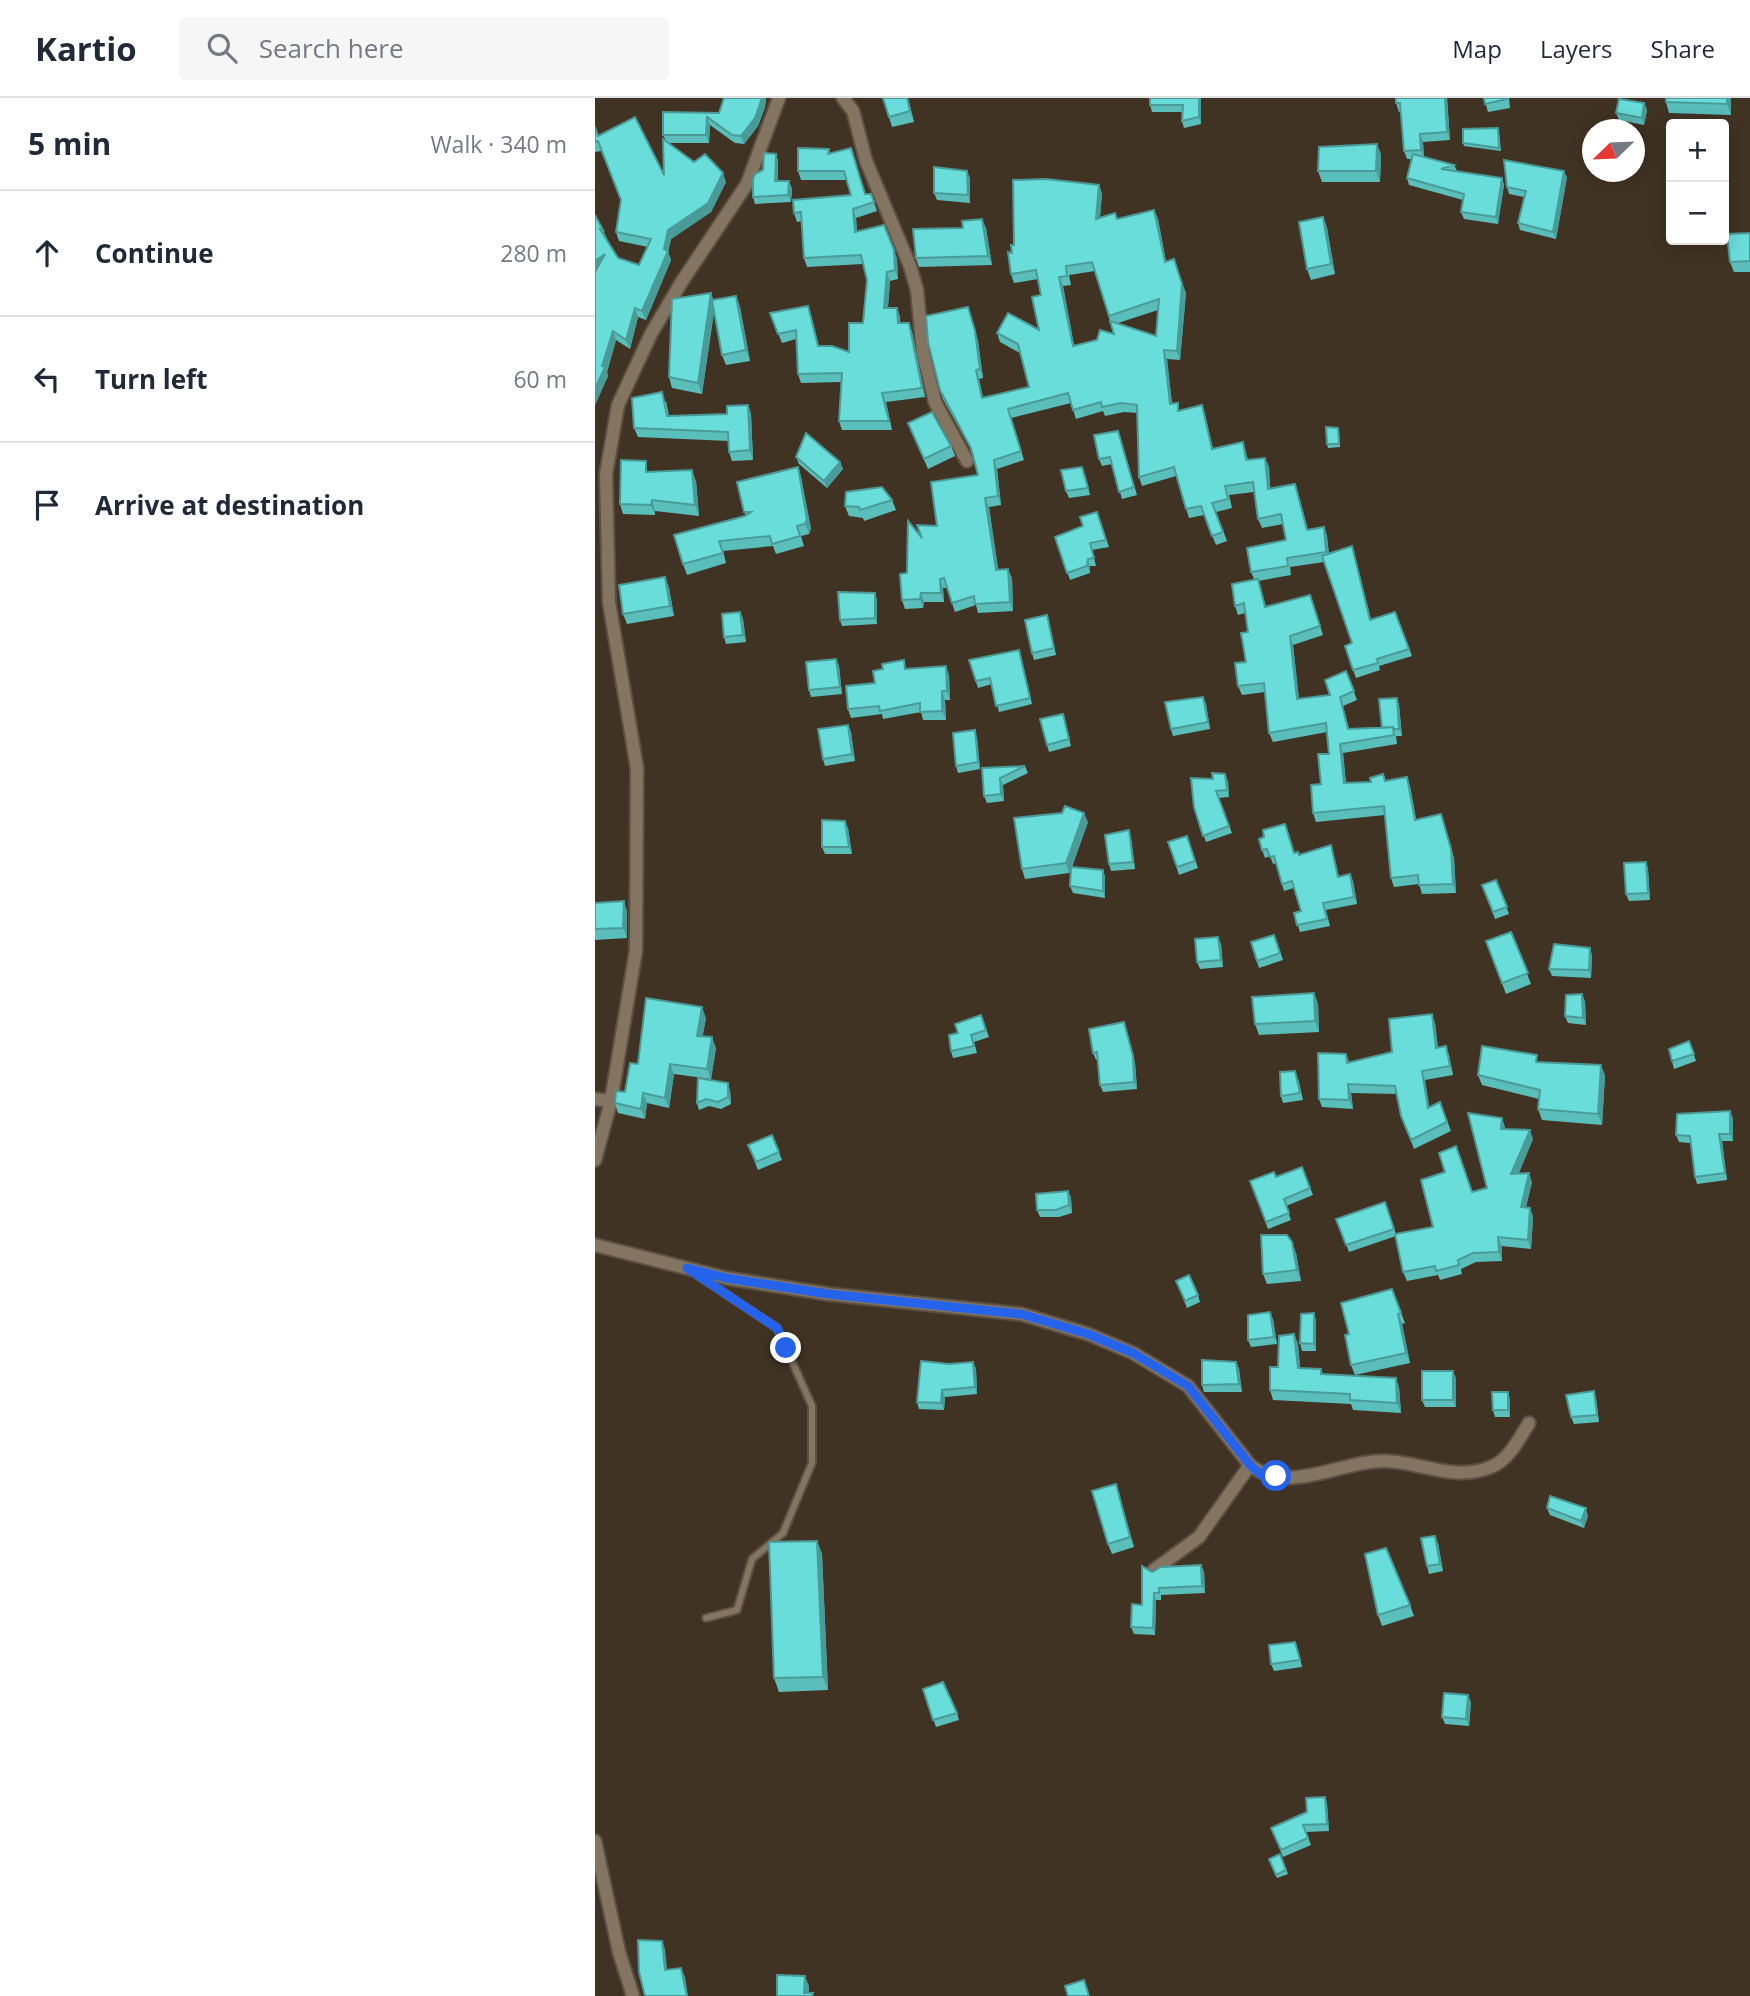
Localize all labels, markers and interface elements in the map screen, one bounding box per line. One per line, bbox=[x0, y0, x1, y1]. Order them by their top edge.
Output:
search box bbox=[179, 17, 669, 80]
text: Kartio bbox=[35, 26, 137, 71]
icon: search bbox=[203, 29, 241, 67]
text: Search here bbox=[259, 30, 404, 66]
text: Map bbox=[1452, 32, 1502, 65]
text: Layers bbox=[1540, 32, 1613, 65]
text: Share bbox=[1651, 32, 1715, 65]
north arrow bbox=[1582, 119, 1645, 182]
map controls bbox=[1666, 119, 1729, 245]
button: + bbox=[1666, 119, 1729, 182]
text: 5 min bbox=[28, 123, 111, 164]
text: Walk · 340 m bbox=[430, 128, 567, 160]
button: − bbox=[1666, 182, 1729, 245]
icon: ahead bbox=[28, 234, 66, 272]
text: Continue bbox=[95, 235, 214, 271]
text: 280 m bbox=[500, 237, 567, 269]
icon: left bbox=[28, 360, 66, 398]
text: Turn left bbox=[95, 361, 207, 397]
text: 60 m bbox=[513, 363, 567, 395]
icon: arrive bbox=[28, 486, 66, 524]
text: Arrive at destination bbox=[95, 487, 364, 523]
route end bbox=[770, 1332, 801, 1363]
route start bbox=[1260, 1460, 1291, 1491]

